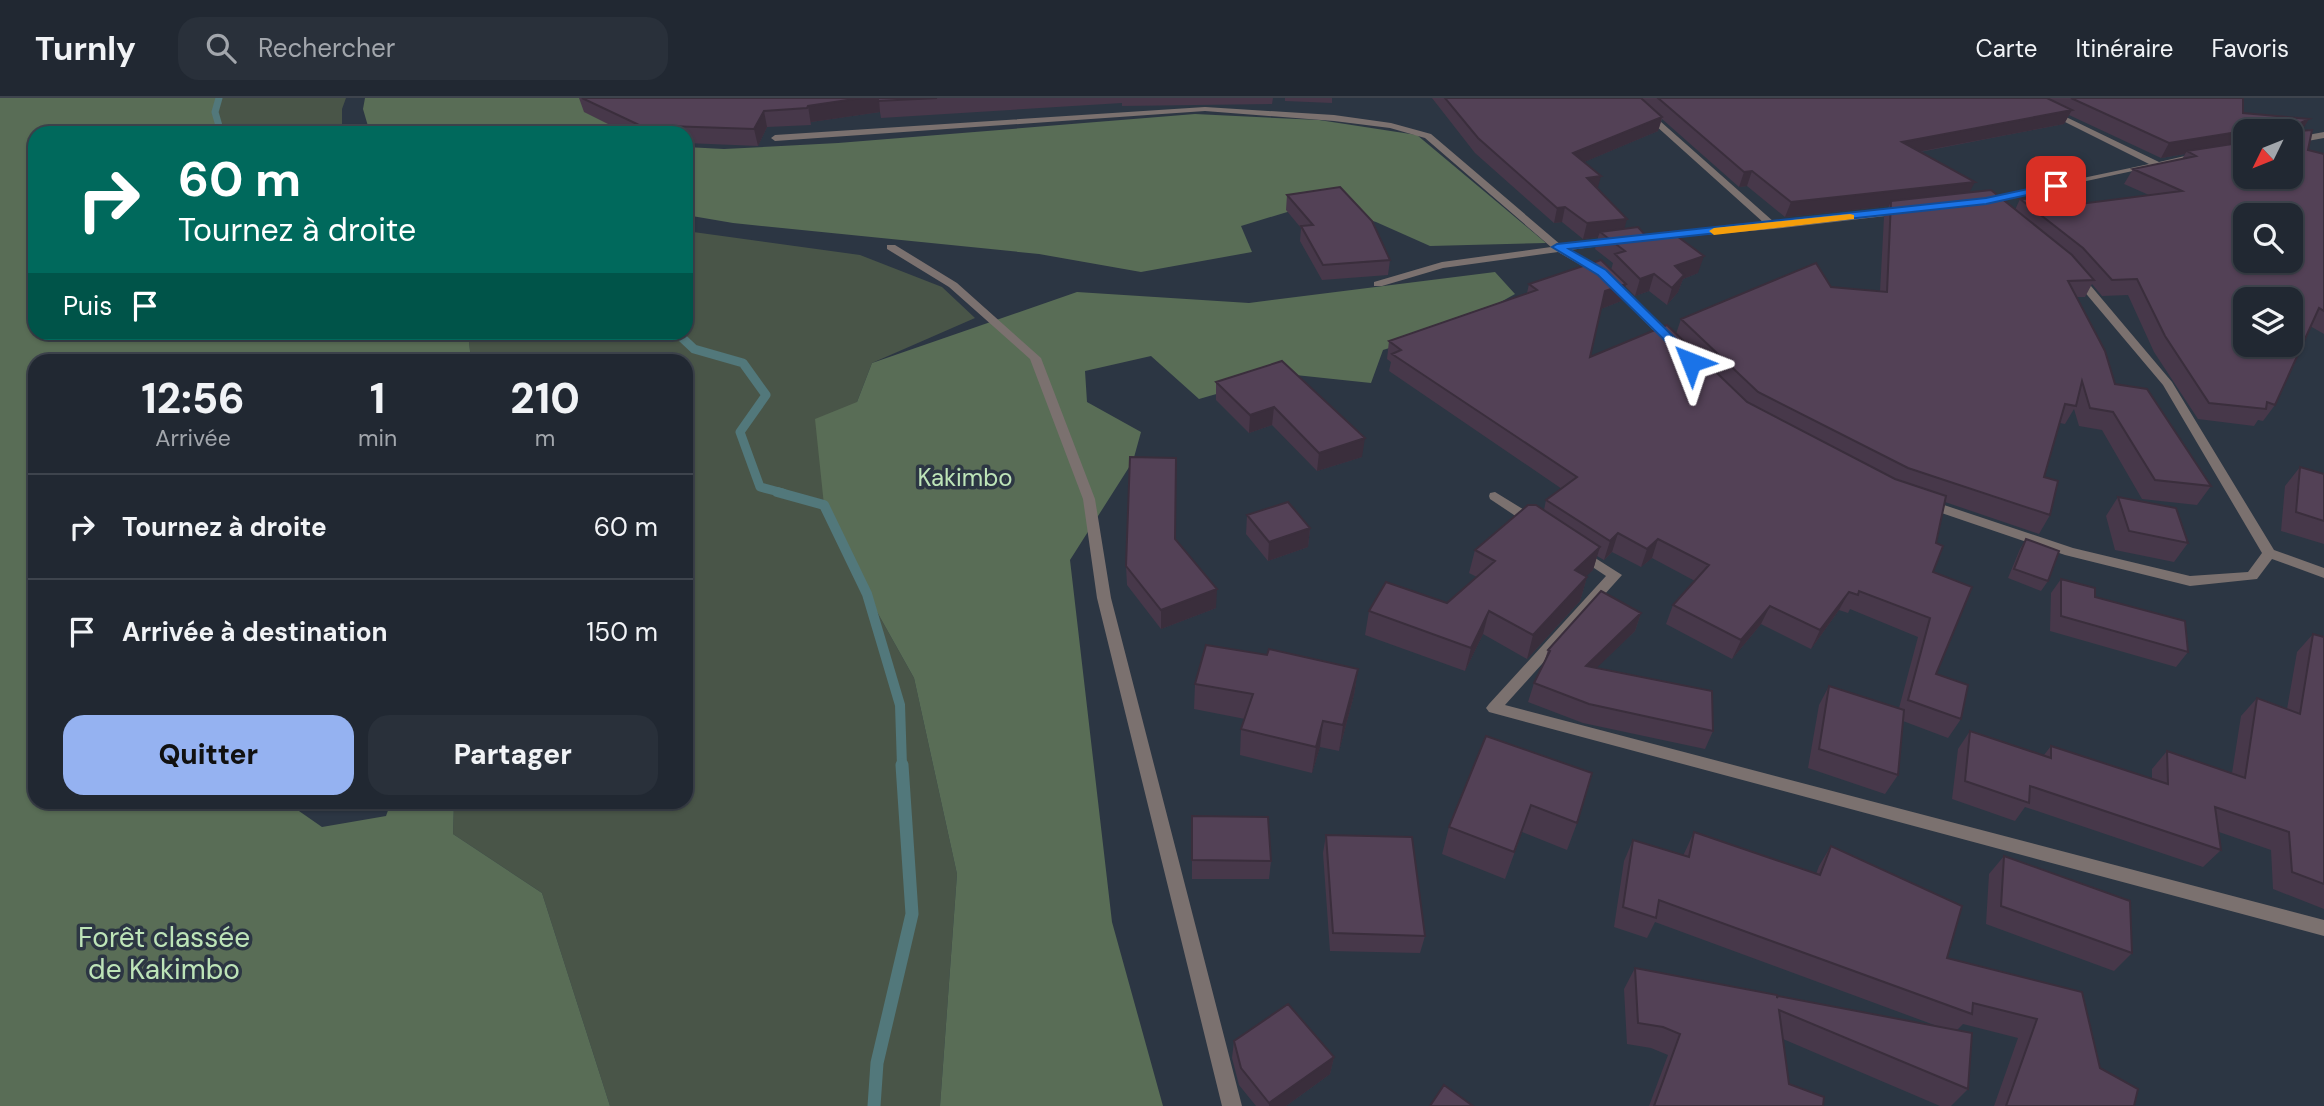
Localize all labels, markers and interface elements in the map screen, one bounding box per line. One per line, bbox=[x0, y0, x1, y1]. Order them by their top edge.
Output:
search box bbox=[178, 17, 668, 80]
text: Turnly bbox=[35, 27, 136, 70]
icon: search bbox=[202, 29, 240, 67]
text: Rechercher bbox=[258, 31, 395, 65]
text: Carte bbox=[1976, 33, 2037, 64]
text: Itinéraire bbox=[2075, 33, 2173, 64]
text: Favoris bbox=[2211, 33, 2289, 64]
north arrow bbox=[2233, 119, 2303, 189]
map controls bbox=[2233, 119, 2303, 357]
text: 60 m bbox=[178, 147, 301, 211]
icon: right bbox=[63, 154, 154, 245]
pin bbox=[2026, 156, 2086, 216]
icon: arrive bbox=[2037, 167, 2075, 205]
button: search bbox=[2233, 203, 2303, 273]
text: Tournez à droite bbox=[178, 209, 416, 251]
icon: arrive bbox=[126, 287, 164, 325]
button: layers bbox=[2233, 287, 2303, 357]
text: Puis bbox=[63, 289, 112, 323]
position arrow bbox=[1654, 325, 1728, 399]
text: 12:56 bbox=[141, 371, 245, 426]
text: 1 bbox=[370, 371, 385, 426]
text: 210 bbox=[510, 371, 580, 426]
text: Arrivée bbox=[155, 423, 231, 453]
text: min bbox=[358, 423, 397, 453]
text: m bbox=[535, 423, 555, 453]
park label: Kakimbo bbox=[917, 462, 1013, 493]
icon: right bbox=[63, 508, 101, 546]
text: Tournez à droite bbox=[122, 510, 327, 544]
text: 60 m bbox=[594, 510, 658, 544]
icon: arrive bbox=[63, 613, 101, 651]
text: Arrivée à destination bbox=[122, 615, 388, 649]
text: 150 m bbox=[586, 615, 658, 649]
button: Quitter bbox=[63, 715, 354, 795]
button: Partager bbox=[368, 715, 658, 795]
park label: Forêt classée de Kakimbo bbox=[78, 919, 250, 988]

